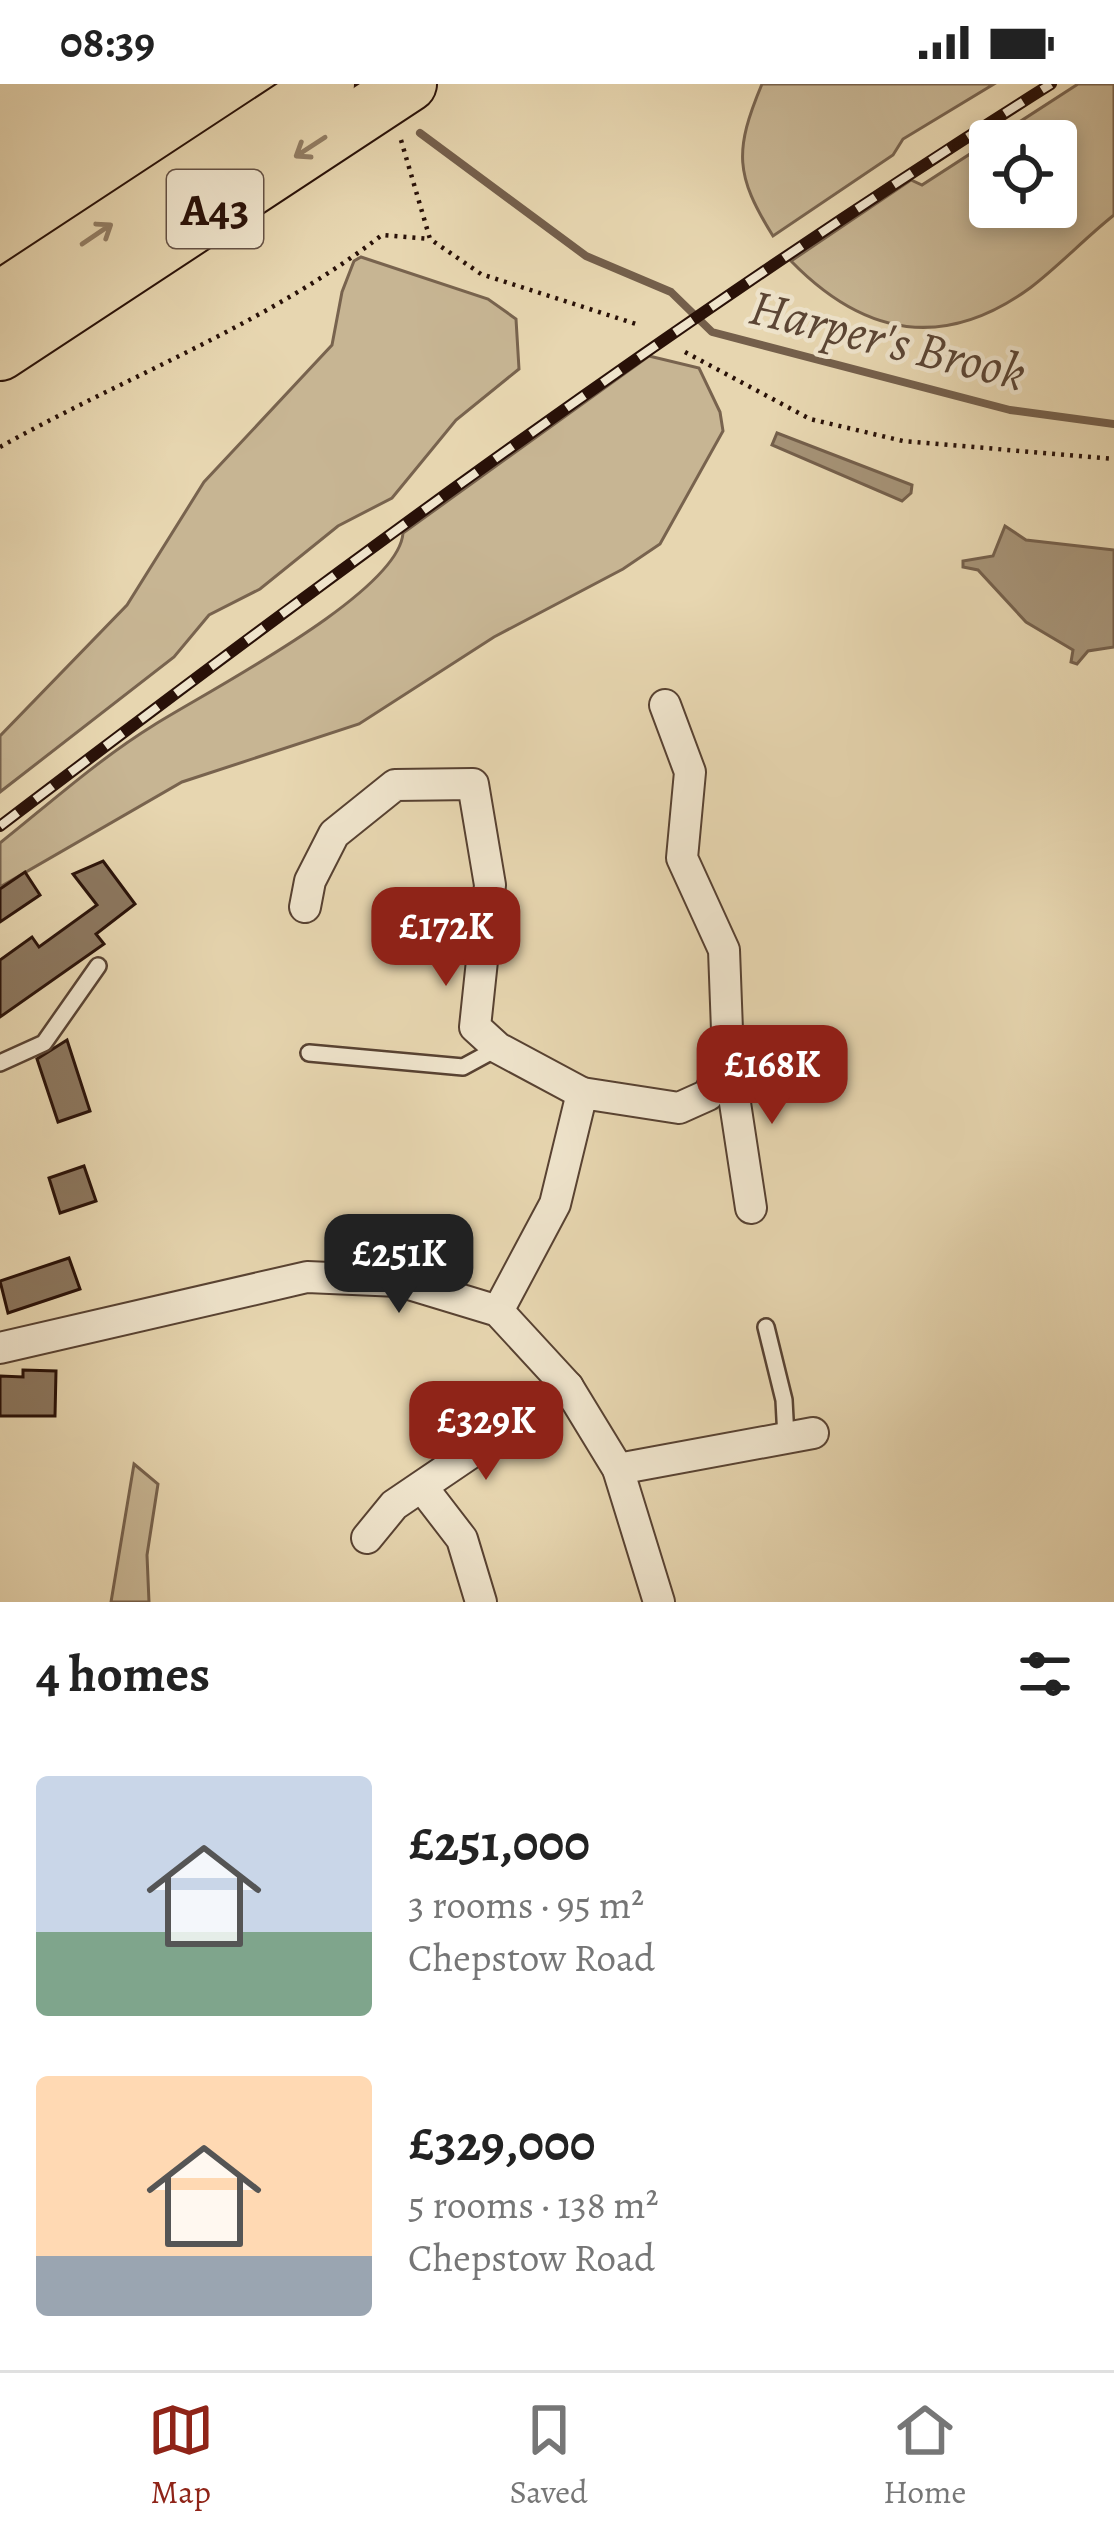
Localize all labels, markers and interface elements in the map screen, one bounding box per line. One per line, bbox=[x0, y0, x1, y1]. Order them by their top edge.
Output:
text: 08:39 bbox=[60, 11, 155, 73]
map controls bbox=[969, 120, 1077, 228]
button: locate bbox=[969, 120, 1077, 228]
one-way arrow bbox=[294, 135, 328, 159]
road number: A43 bbox=[167, 170, 263, 248]
one-way arrow bbox=[80, 222, 114, 247]
water label: Harper's Brook bbox=[742, 272, 1033, 408]
pin: £172K bbox=[362, 887, 530, 989]
text: £172K bbox=[398, 899, 494, 952]
pin: £168K bbox=[688, 1025, 856, 1127]
text: £168K bbox=[724, 1037, 820, 1090]
pin: £251K bbox=[315, 1214, 483, 1316]
text: £251K bbox=[351, 1226, 447, 1279]
pin: £329K bbox=[402, 1381, 570, 1483]
text: £329K bbox=[436, 1393, 536, 1446]
text: 4 homes bbox=[36, 1639, 210, 1709]
icon: filters bbox=[1012, 1641, 1078, 1707]
text: £251,000 bbox=[408, 1808, 590, 1878]
icon: home bbox=[132, 1824, 276, 1968]
text: 3 rooms · 95 m² bbox=[408, 1878, 644, 1931]
text: Chepstow Road bbox=[408, 1931, 655, 1984]
text: £329,000 bbox=[408, 2108, 595, 2178]
icon: home bbox=[132, 2124, 276, 2268]
text: 5 rooms · 138 m² bbox=[408, 2178, 659, 2231]
text: Chepstow Road bbox=[408, 2231, 655, 2284]
tab: Map bbox=[148, 2397, 214, 2514]
tab: Saved bbox=[509, 2397, 588, 2514]
tab: Home bbox=[883, 2397, 966, 2514]

